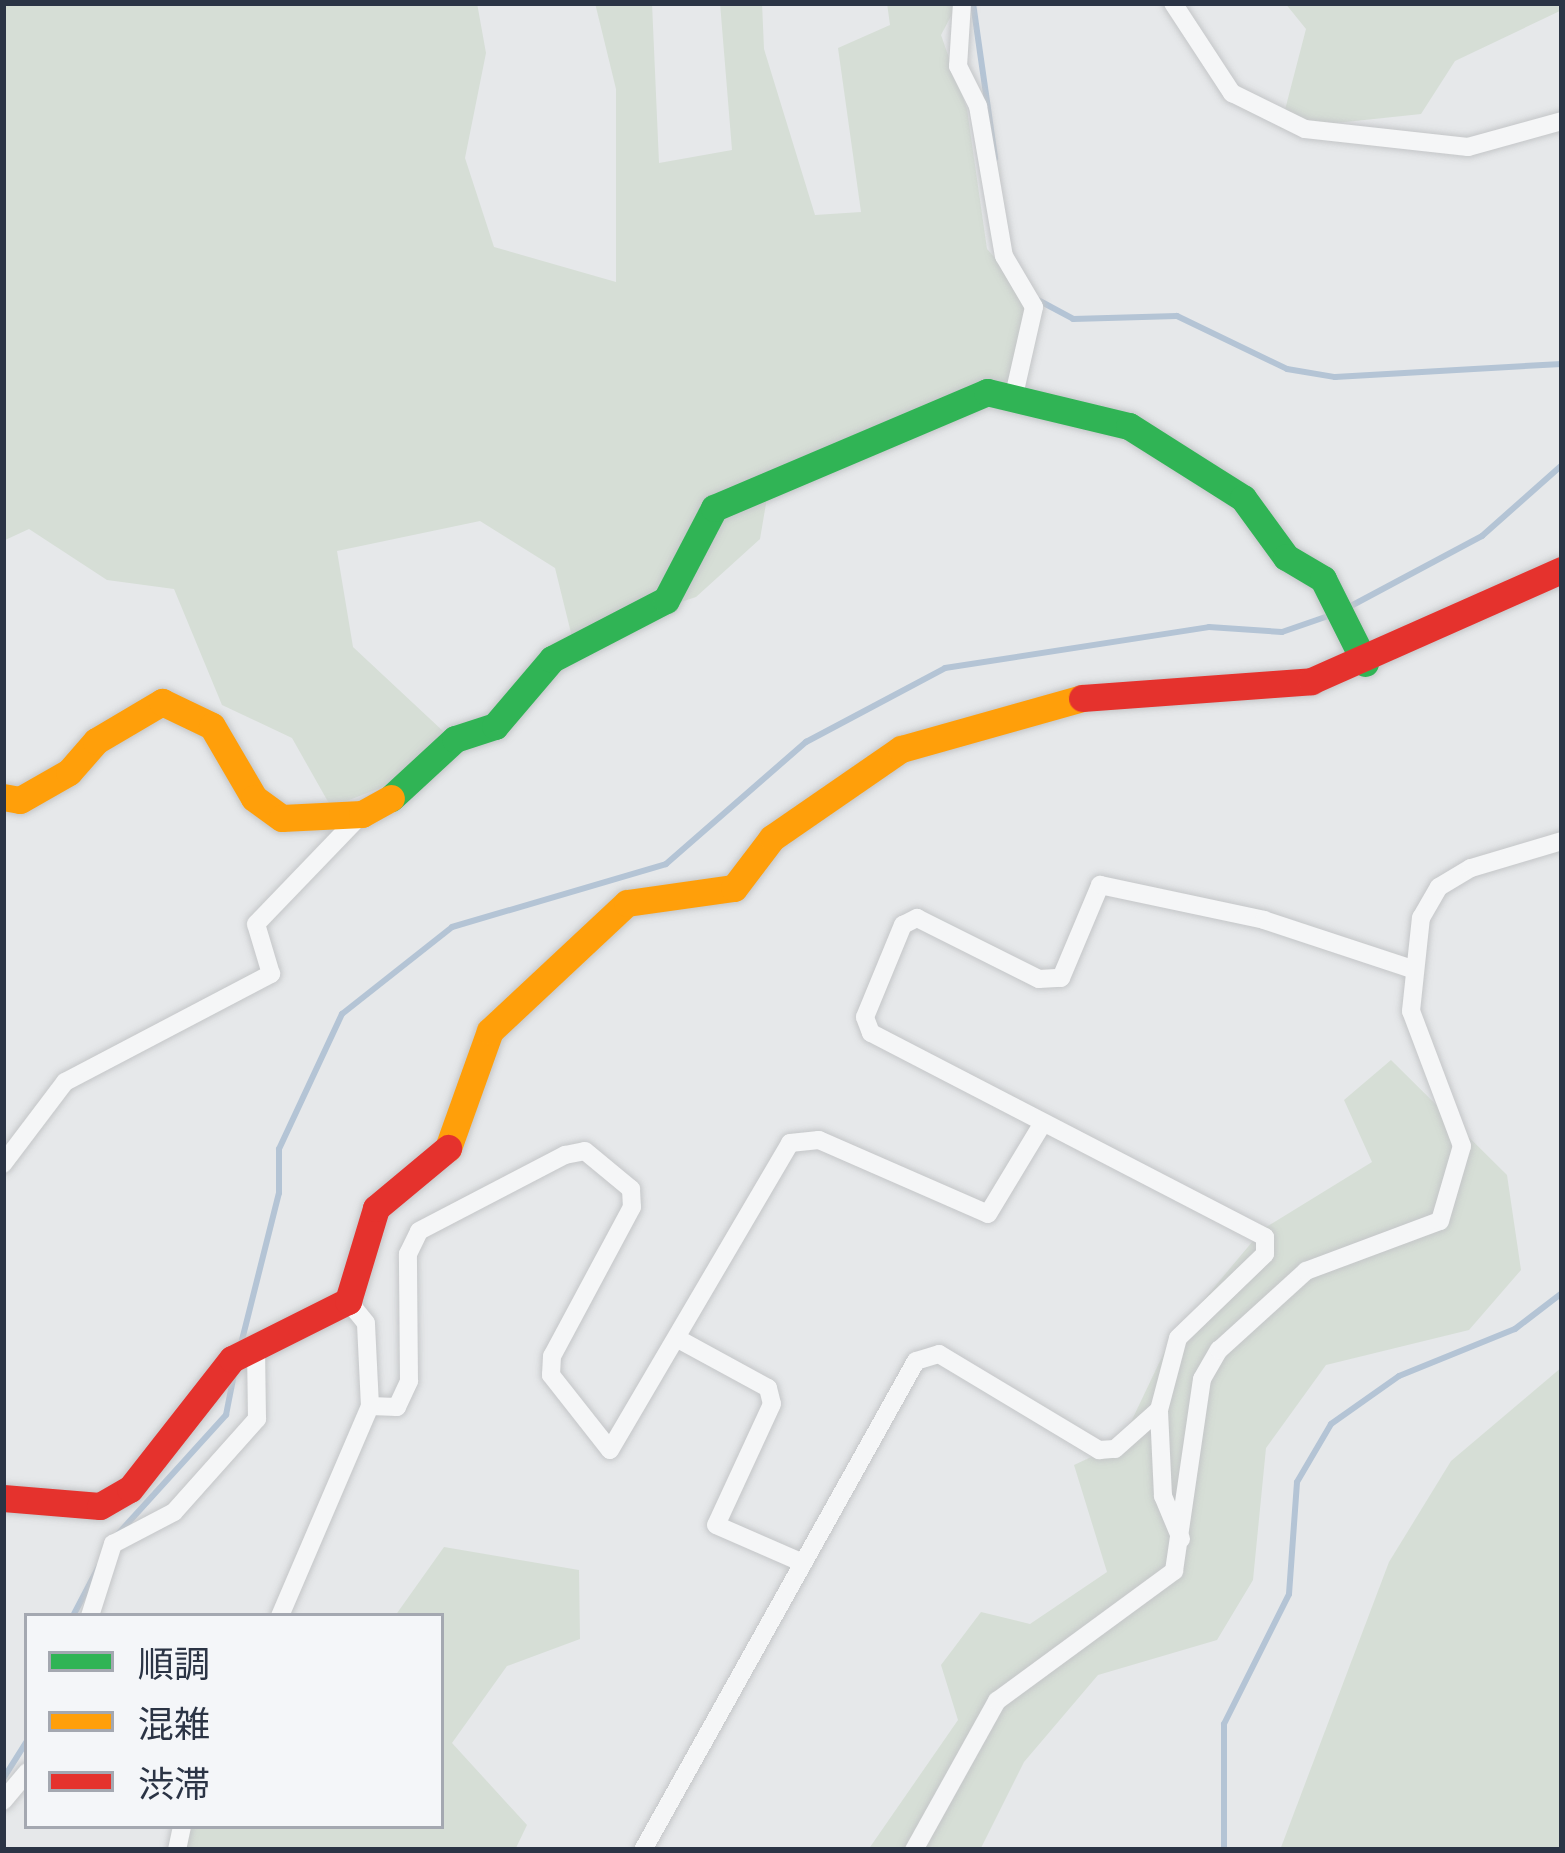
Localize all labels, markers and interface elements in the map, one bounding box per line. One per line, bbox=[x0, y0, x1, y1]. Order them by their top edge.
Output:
legend bbox=[24, 1613, 444, 1829]
text: 順調 bbox=[138, 1644, 210, 1685]
text: 混雑 bbox=[138, 1704, 210, 1745]
text: 渋滞 bbox=[138, 1764, 210, 1805]

